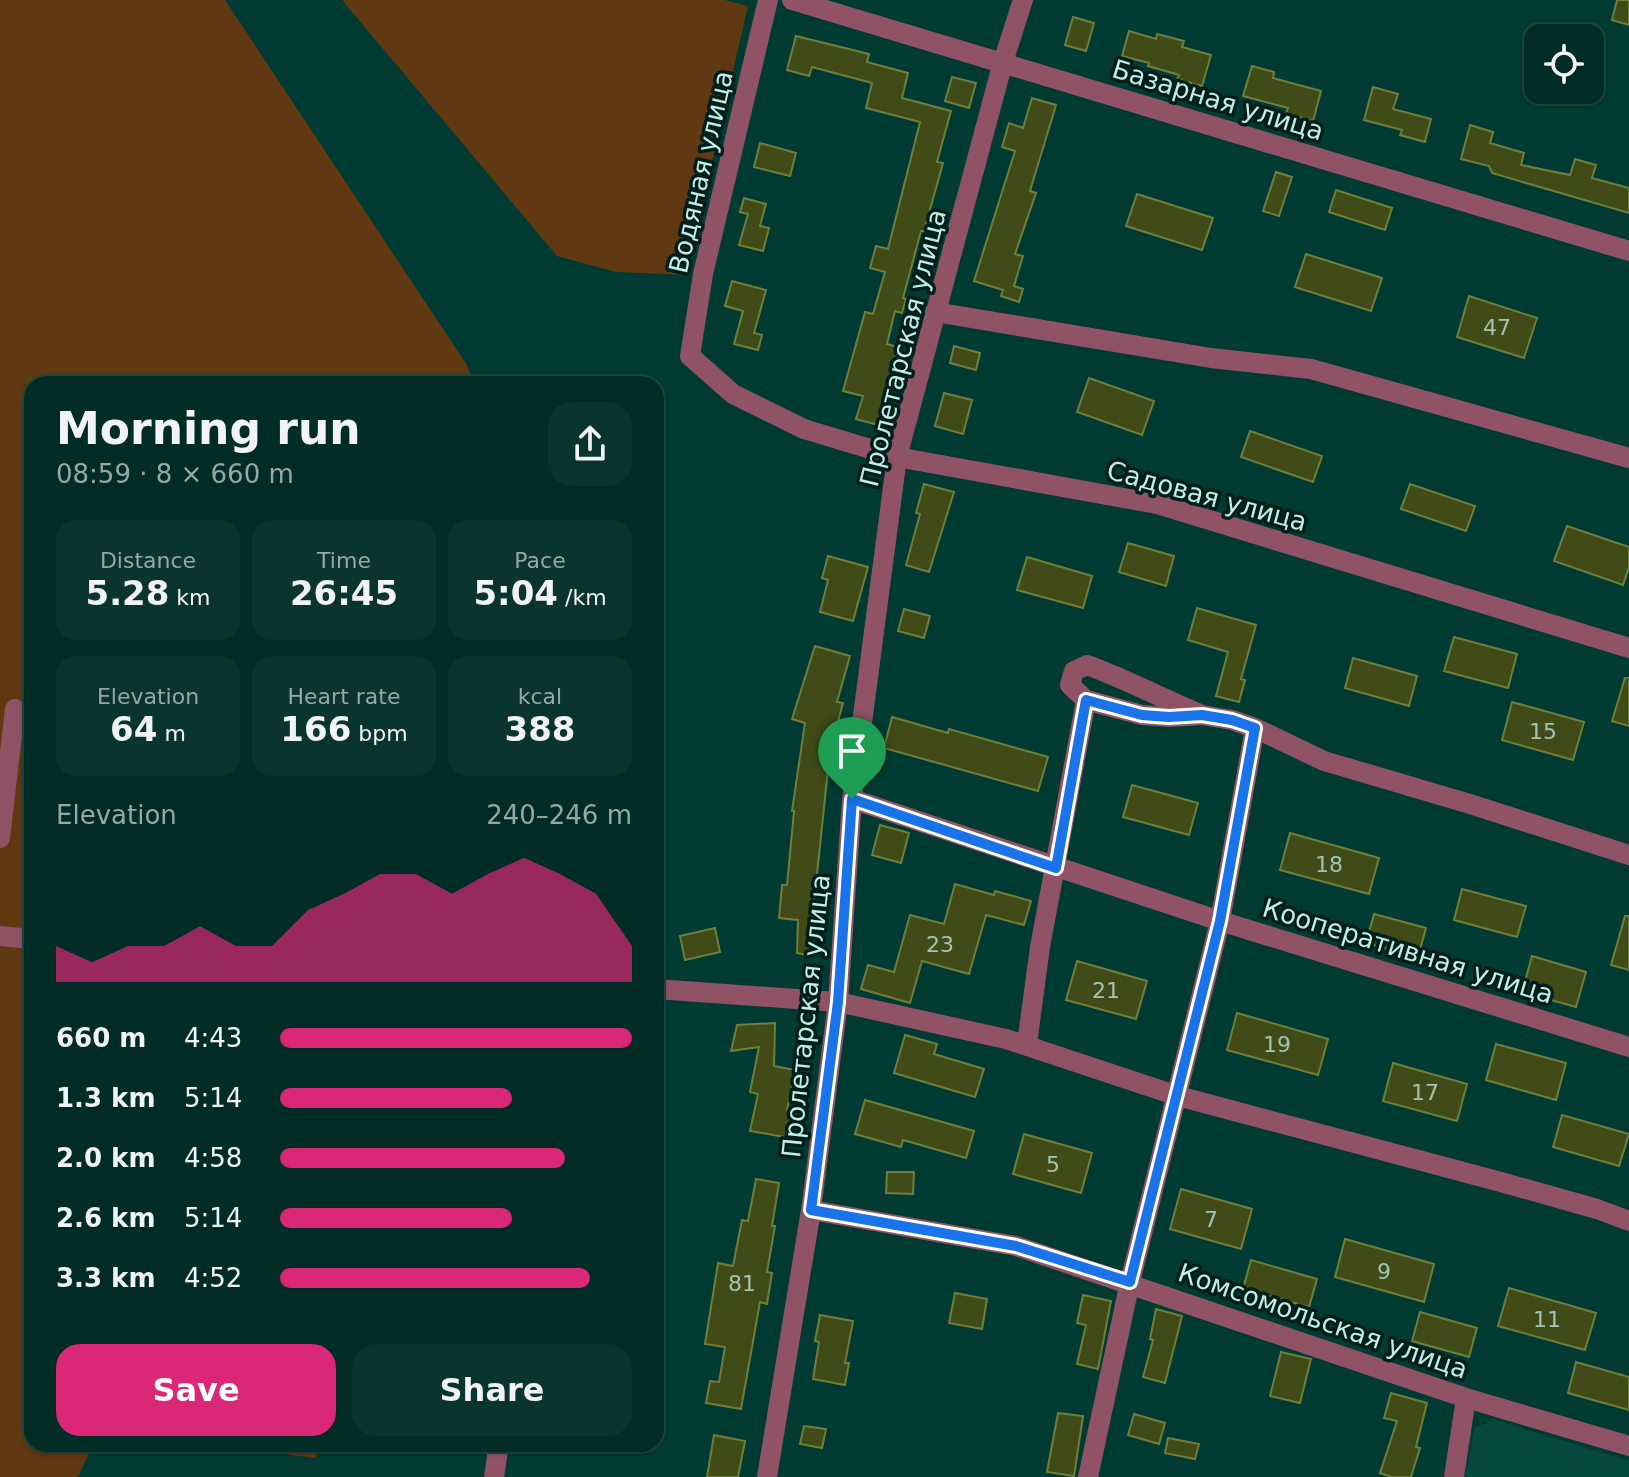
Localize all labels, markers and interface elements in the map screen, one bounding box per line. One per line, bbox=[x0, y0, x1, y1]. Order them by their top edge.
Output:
map controls bbox=[1524, 24, 1604, 104]
button: locate bbox=[1524, 24, 1604, 104]
street label: Базарная улица bbox=[1109, 54, 1327, 146]
street label: Водяная улица bbox=[663, 68, 739, 276]
street label: Пролетарская улица bbox=[854, 206, 952, 490]
house number: 47 bbox=[1483, 315, 1511, 340]
button: share bbox=[548, 402, 632, 486]
text: Morning run bbox=[56, 403, 361, 454]
street label: Садовая улица bbox=[1104, 455, 1310, 537]
text: 08:59 · 8 × 660 m bbox=[56, 459, 294, 489]
text: Distance bbox=[100, 548, 196, 573]
text: Time bbox=[317, 548, 371, 573]
text: Pace bbox=[514, 548, 566, 573]
text: 5.28 bbox=[85, 573, 169, 613]
text: 26:45 bbox=[290, 573, 398, 613]
text: 5:04 bbox=[473, 573, 558, 613]
text: km bbox=[169, 585, 211, 610]
text: /km bbox=[558, 585, 607, 610]
text: Elevation bbox=[97, 684, 199, 709]
text: Heart rate bbox=[288, 684, 400, 709]
text: kcal bbox=[518, 684, 562, 709]
text: 64 bbox=[110, 709, 157, 749]
text: 166 bbox=[280, 709, 351, 749]
text: 388 bbox=[505, 709, 575, 749]
pin bbox=[818, 717, 886, 799]
house number: 15 bbox=[1529, 719, 1557, 744]
text: m bbox=[157, 721, 186, 746]
text: bpm bbox=[351, 721, 408, 746]
icon: arrive bbox=[830, 729, 874, 773]
text: Elevation bbox=[56, 800, 177, 830]
text: 240–246 m bbox=[486, 800, 632, 830]
house number: 18 bbox=[1315, 852, 1343, 877]
street label: Пролетарская улица bbox=[776, 873, 836, 1159]
street label: Кооперативная улица bbox=[1259, 892, 1557, 1010]
house number: 23 bbox=[926, 932, 954, 957]
house number: 21 bbox=[1092, 978, 1120, 1003]
text: 660 m bbox=[56, 1023, 146, 1053]
text: 4:43 bbox=[184, 1023, 242, 1053]
house number: 19 bbox=[1263, 1032, 1291, 1057]
house number: 17 bbox=[1411, 1080, 1439, 1105]
text: 1.3 km bbox=[56, 1083, 156, 1113]
text: 5:14 bbox=[184, 1083, 242, 1113]
text: 2.0 km bbox=[56, 1143, 156, 1173]
text: 4:58 bbox=[184, 1143, 242, 1173]
house number: 5 bbox=[1046, 1152, 1060, 1177]
text: 2.6 km bbox=[56, 1203, 156, 1233]
text: 5:14 bbox=[184, 1203, 242, 1233]
house number: 7 bbox=[1204, 1207, 1218, 1232]
street label: Комсомольская улица bbox=[1174, 1257, 1472, 1385]
house number: 9 bbox=[1377, 1259, 1391, 1284]
text: 3.3 km bbox=[56, 1263, 156, 1293]
text: 4:52 bbox=[184, 1263, 242, 1293]
house number: 81 bbox=[728, 1271, 756, 1296]
house number: 11 bbox=[1533, 1307, 1561, 1332]
button: Save bbox=[56, 1344, 336, 1436]
button: Share bbox=[352, 1344, 632, 1436]

